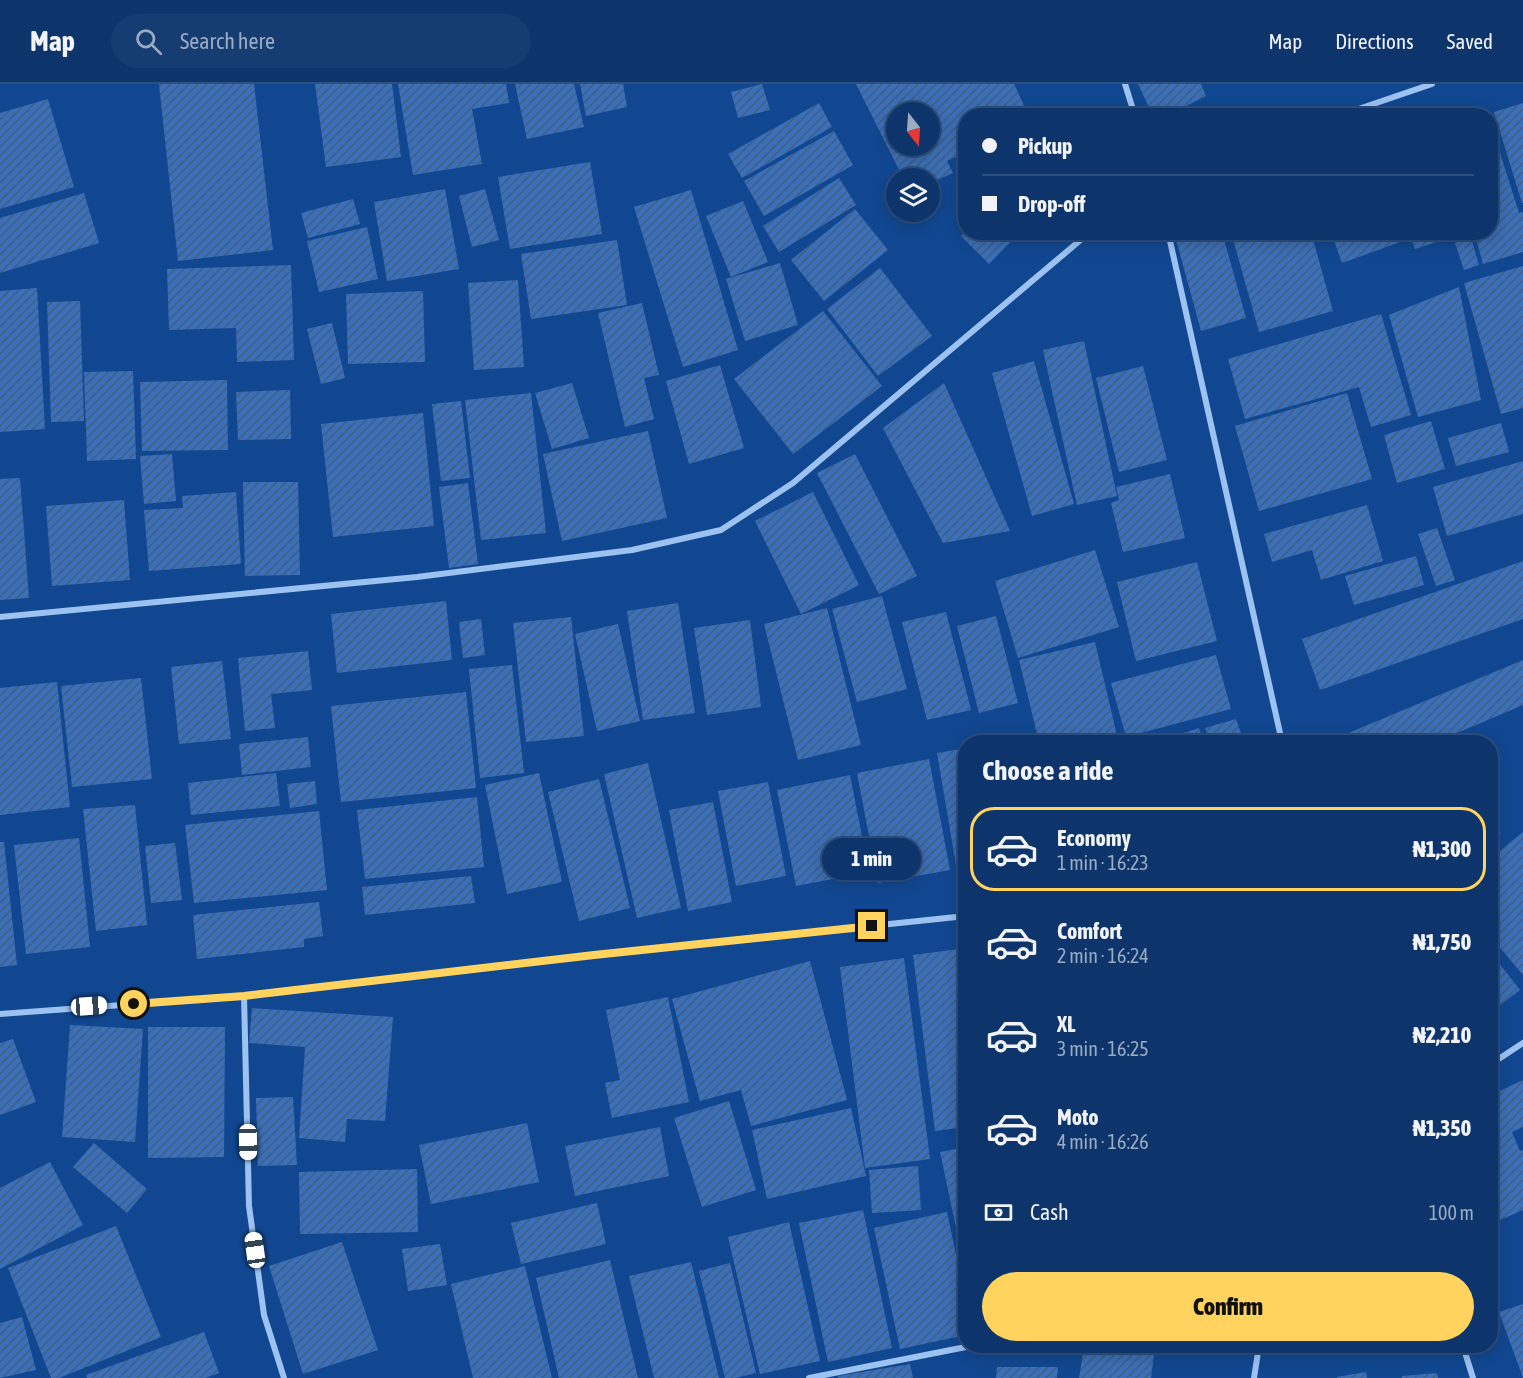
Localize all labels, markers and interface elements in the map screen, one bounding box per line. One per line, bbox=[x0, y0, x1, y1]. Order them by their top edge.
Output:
search box bbox=[111, 14, 531, 68]
text: Map bbox=[30, 25, 75, 57]
icon: search bbox=[132, 25, 165, 58]
text: Search here bbox=[180, 28, 275, 54]
text: Map bbox=[1268, 29, 1302, 53]
text: Directions bbox=[1335, 29, 1414, 53]
text: Saved bbox=[1447, 29, 1493, 53]
north arrow bbox=[886, 102, 940, 156]
map controls bbox=[886, 102, 940, 222]
text: Pickup bbox=[1018, 133, 1073, 159]
button: layers bbox=[886, 168, 940, 222]
text: Drop-off bbox=[1018, 191, 1085, 217]
text: Choose a ride bbox=[982, 755, 1114, 786]
icon: car bbox=[985, 822, 1039, 876]
text: Economy bbox=[1057, 825, 1131, 851]
text: ₦1,300 bbox=[1413, 836, 1471, 862]
callout: 1 min bbox=[822, 839, 922, 881]
text: 1 min bbox=[851, 847, 892, 870]
text: 1 min · 16:23 bbox=[1057, 851, 1149, 874]
route end bbox=[858, 912, 885, 939]
icon: car bbox=[985, 915, 1039, 969]
text: Comfort bbox=[1057, 918, 1122, 944]
text: ₦1,750 bbox=[1413, 929, 1471, 955]
text: 2 min · 16:24 bbox=[1057, 944, 1149, 967]
route start bbox=[120, 990, 147, 1017]
car bbox=[70, 996, 108, 1016]
icon: car bbox=[985, 1008, 1039, 1062]
text: XL bbox=[1057, 1011, 1075, 1037]
text: ₦2,210 bbox=[1413, 1022, 1471, 1048]
text: 3 min · 16:25 bbox=[1057, 1037, 1149, 1060]
icon: car bbox=[985, 1101, 1039, 1155]
text: Moto bbox=[1057, 1104, 1099, 1130]
text: ₦1,350 bbox=[1413, 1115, 1471, 1141]
car bbox=[239, 1124, 257, 1160]
text: 4 min · 16:26 bbox=[1057, 1130, 1149, 1153]
icon: cash bbox=[982, 1196, 1015, 1229]
text: Cash bbox=[1030, 1199, 1069, 1225]
text: 100 m bbox=[1429, 1201, 1474, 1224]
car bbox=[244, 1231, 266, 1269]
button: Confirm bbox=[982, 1272, 1474, 1341]

